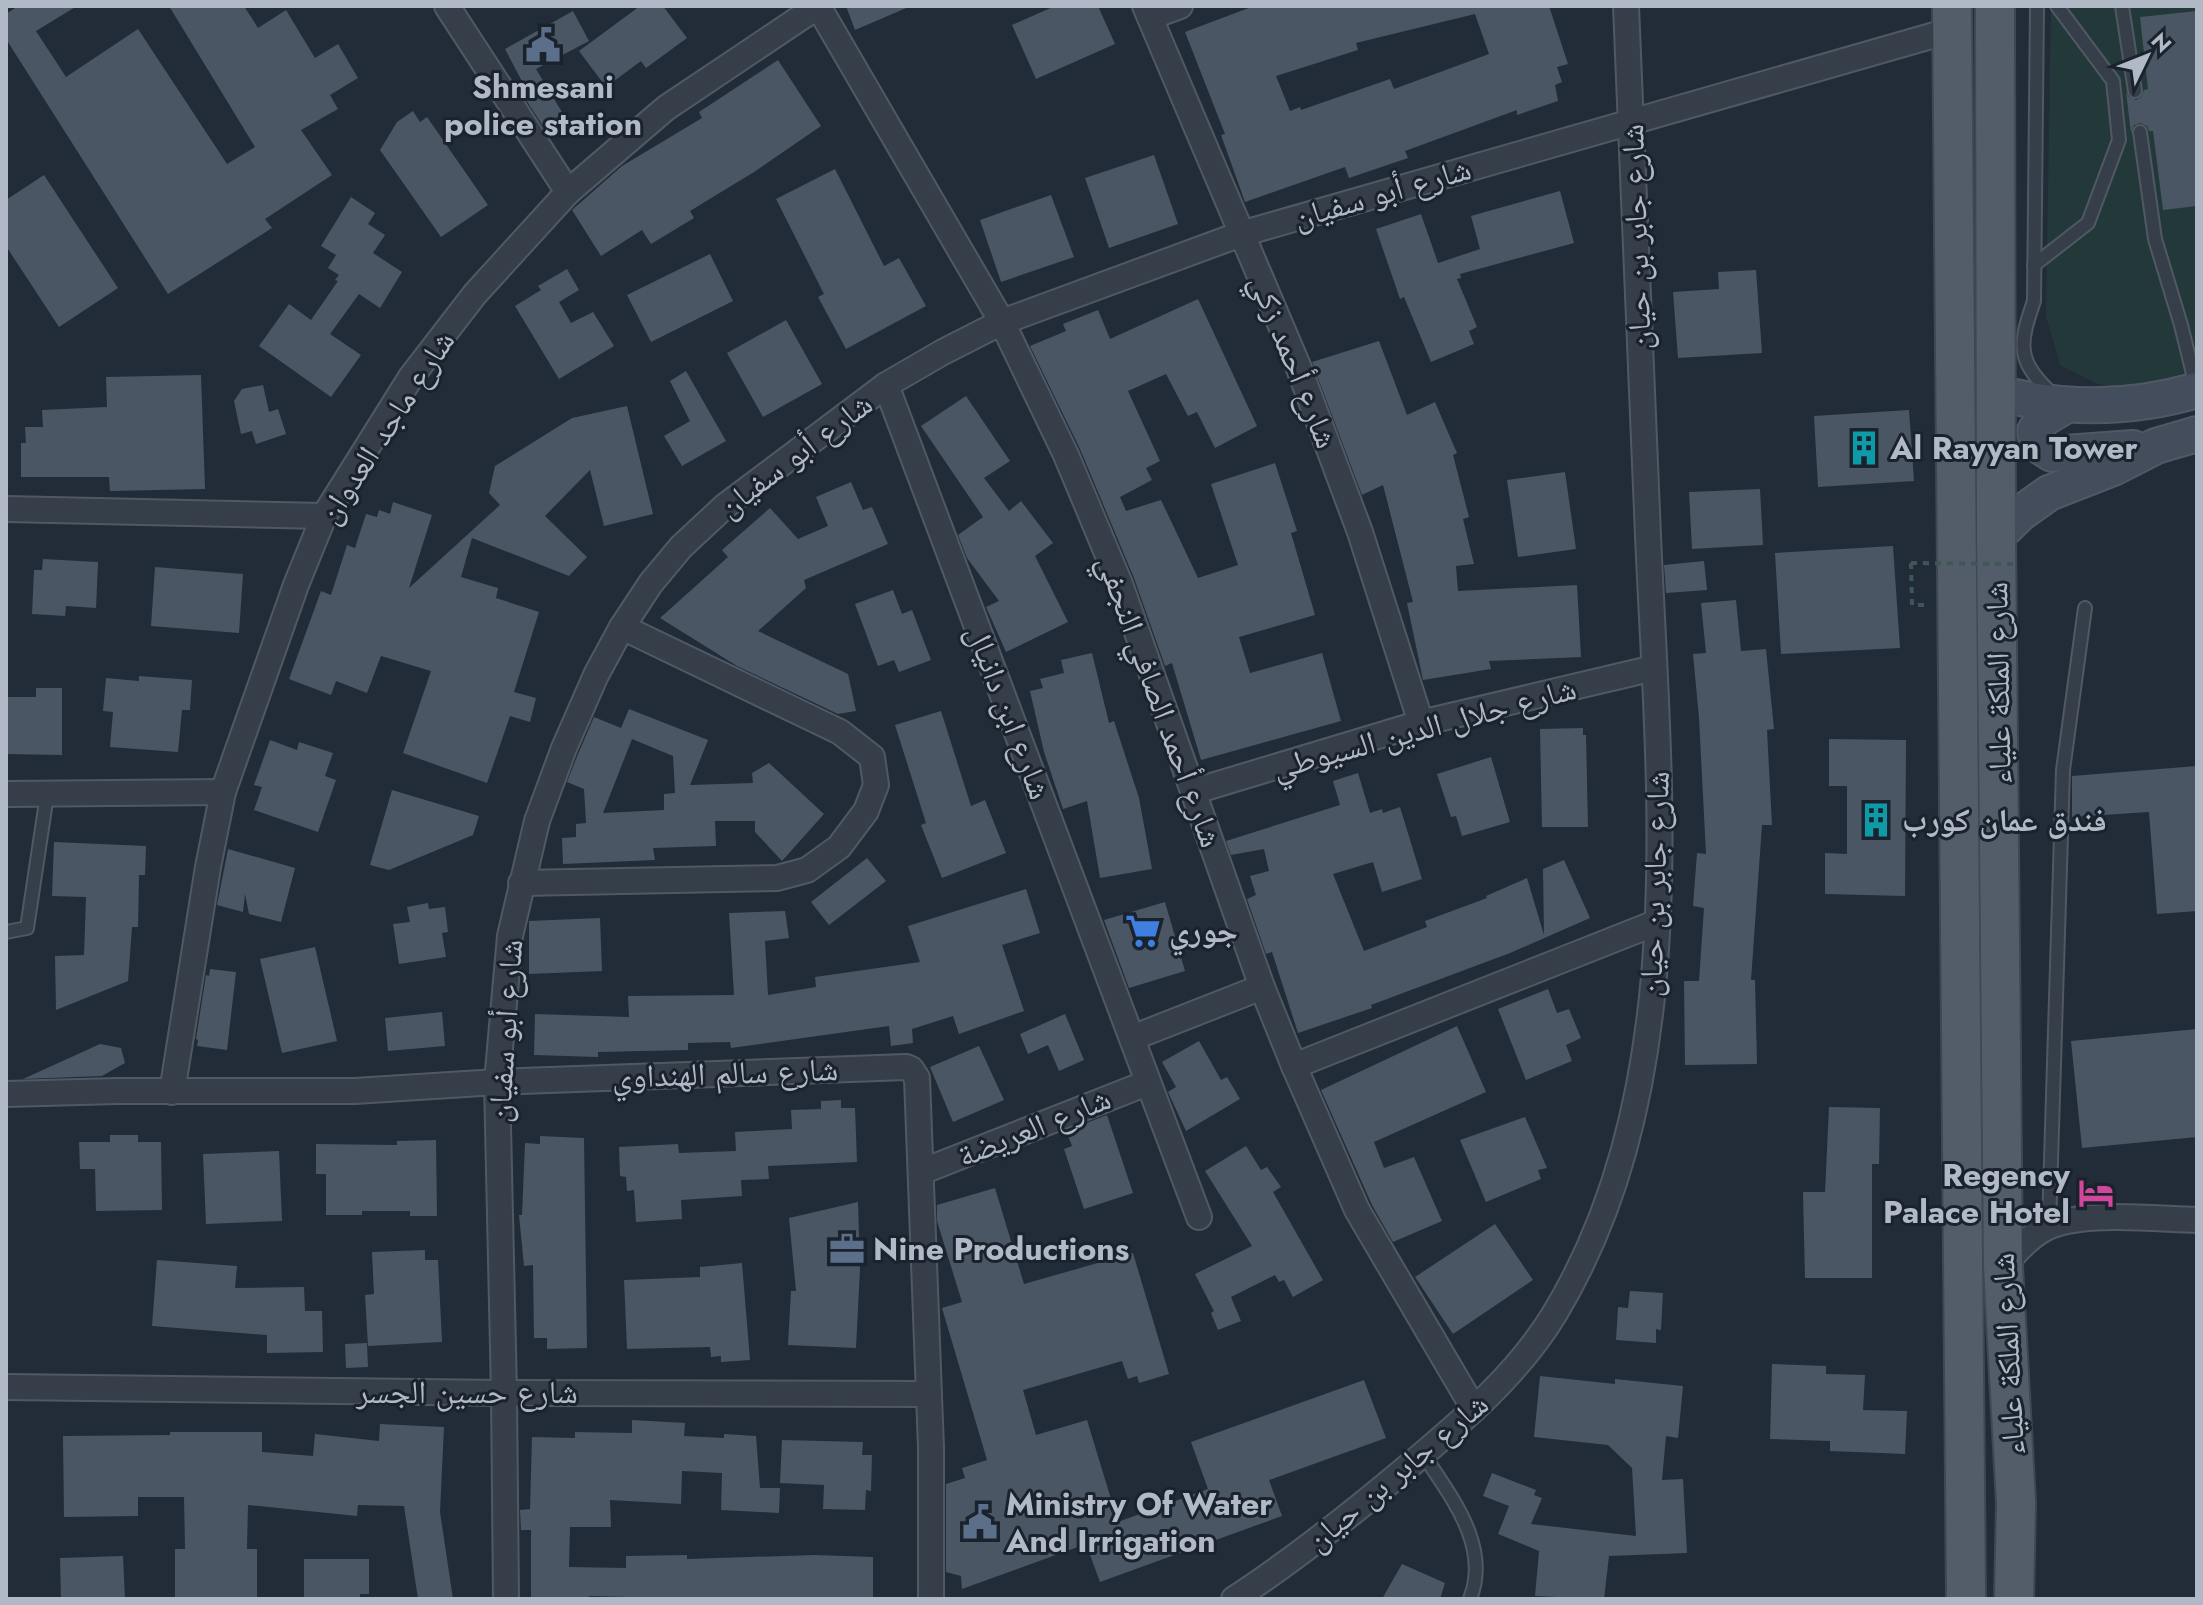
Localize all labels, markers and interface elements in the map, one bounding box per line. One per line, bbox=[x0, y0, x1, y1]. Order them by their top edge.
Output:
north arrow bbox=[2107, 16, 2187, 96]
text: N bbox=[2144, 25, 2179, 60]
public building icon: Shmesani police station bbox=[524, 26, 562, 64]
place label: Shmesani police station bbox=[444, 64, 642, 147]
street label: شارع جابر بن حيان bbox=[1609, 123, 1663, 351]
street label: شارع أبو سفيان bbox=[1288, 146, 1476, 240]
street label: شارع أحمد زكي bbox=[1236, 267, 1350, 456]
street label: شارع ماجد العدوان bbox=[306, 321, 466, 533]
street label: شارع أبو سفيان bbox=[708, 381, 882, 529]
place label: Al Rayyan Tower bbox=[1889, 425, 2138, 471]
building icon: Al Rayyan Tower bbox=[1845, 429, 1883, 467]
street label: شارع أحمد الصافي النجفي bbox=[1084, 548, 1234, 854]
street label: شارع الملكة علياء bbox=[1973, 581, 2023, 785]
street label: شارع ابن دانيال bbox=[955, 618, 1063, 806]
street label: شارع جلال الدين السيوطي bbox=[1267, 665, 1582, 793]
street label: شارع جابر بن حيان bbox=[1627, 770, 1681, 998]
place label: فندق عمان كورب bbox=[1902, 797, 2107, 843]
building icon: فندق عمان كورب bbox=[1857, 801, 1895, 839]
place label: جوري bbox=[1169, 908, 1238, 956]
supermarket icon: جوري bbox=[1124, 912, 1162, 950]
street label: شارع أبو سفيان bbox=[476, 938, 534, 1124]
street label: شارع سالم الهنداوي bbox=[611, 1046, 839, 1102]
street label: شارع العريضة bbox=[951, 1075, 1117, 1179]
place label: Regency Palace Hotel bbox=[1883, 1152, 2070, 1235]
hotel icon: Regency Palace Hotel bbox=[2077, 1174, 2115, 1212]
place label: Nine Productions bbox=[873, 1226, 1129, 1272]
office icon: Nine Productions bbox=[828, 1230, 866, 1268]
street label: شارع الملكة علياء bbox=[1980, 1252, 2036, 1456]
street label: شارع حسين الجسر bbox=[355, 1369, 578, 1415]
street label: شارع جابر بن حيان bbox=[1296, 1382, 1498, 1562]
place label: Ministry Of Water And Irrigation bbox=[1005, 1481, 1272, 1564]
public building icon: Ministry Of Water And Irrigation bbox=[961, 1503, 999, 1541]

